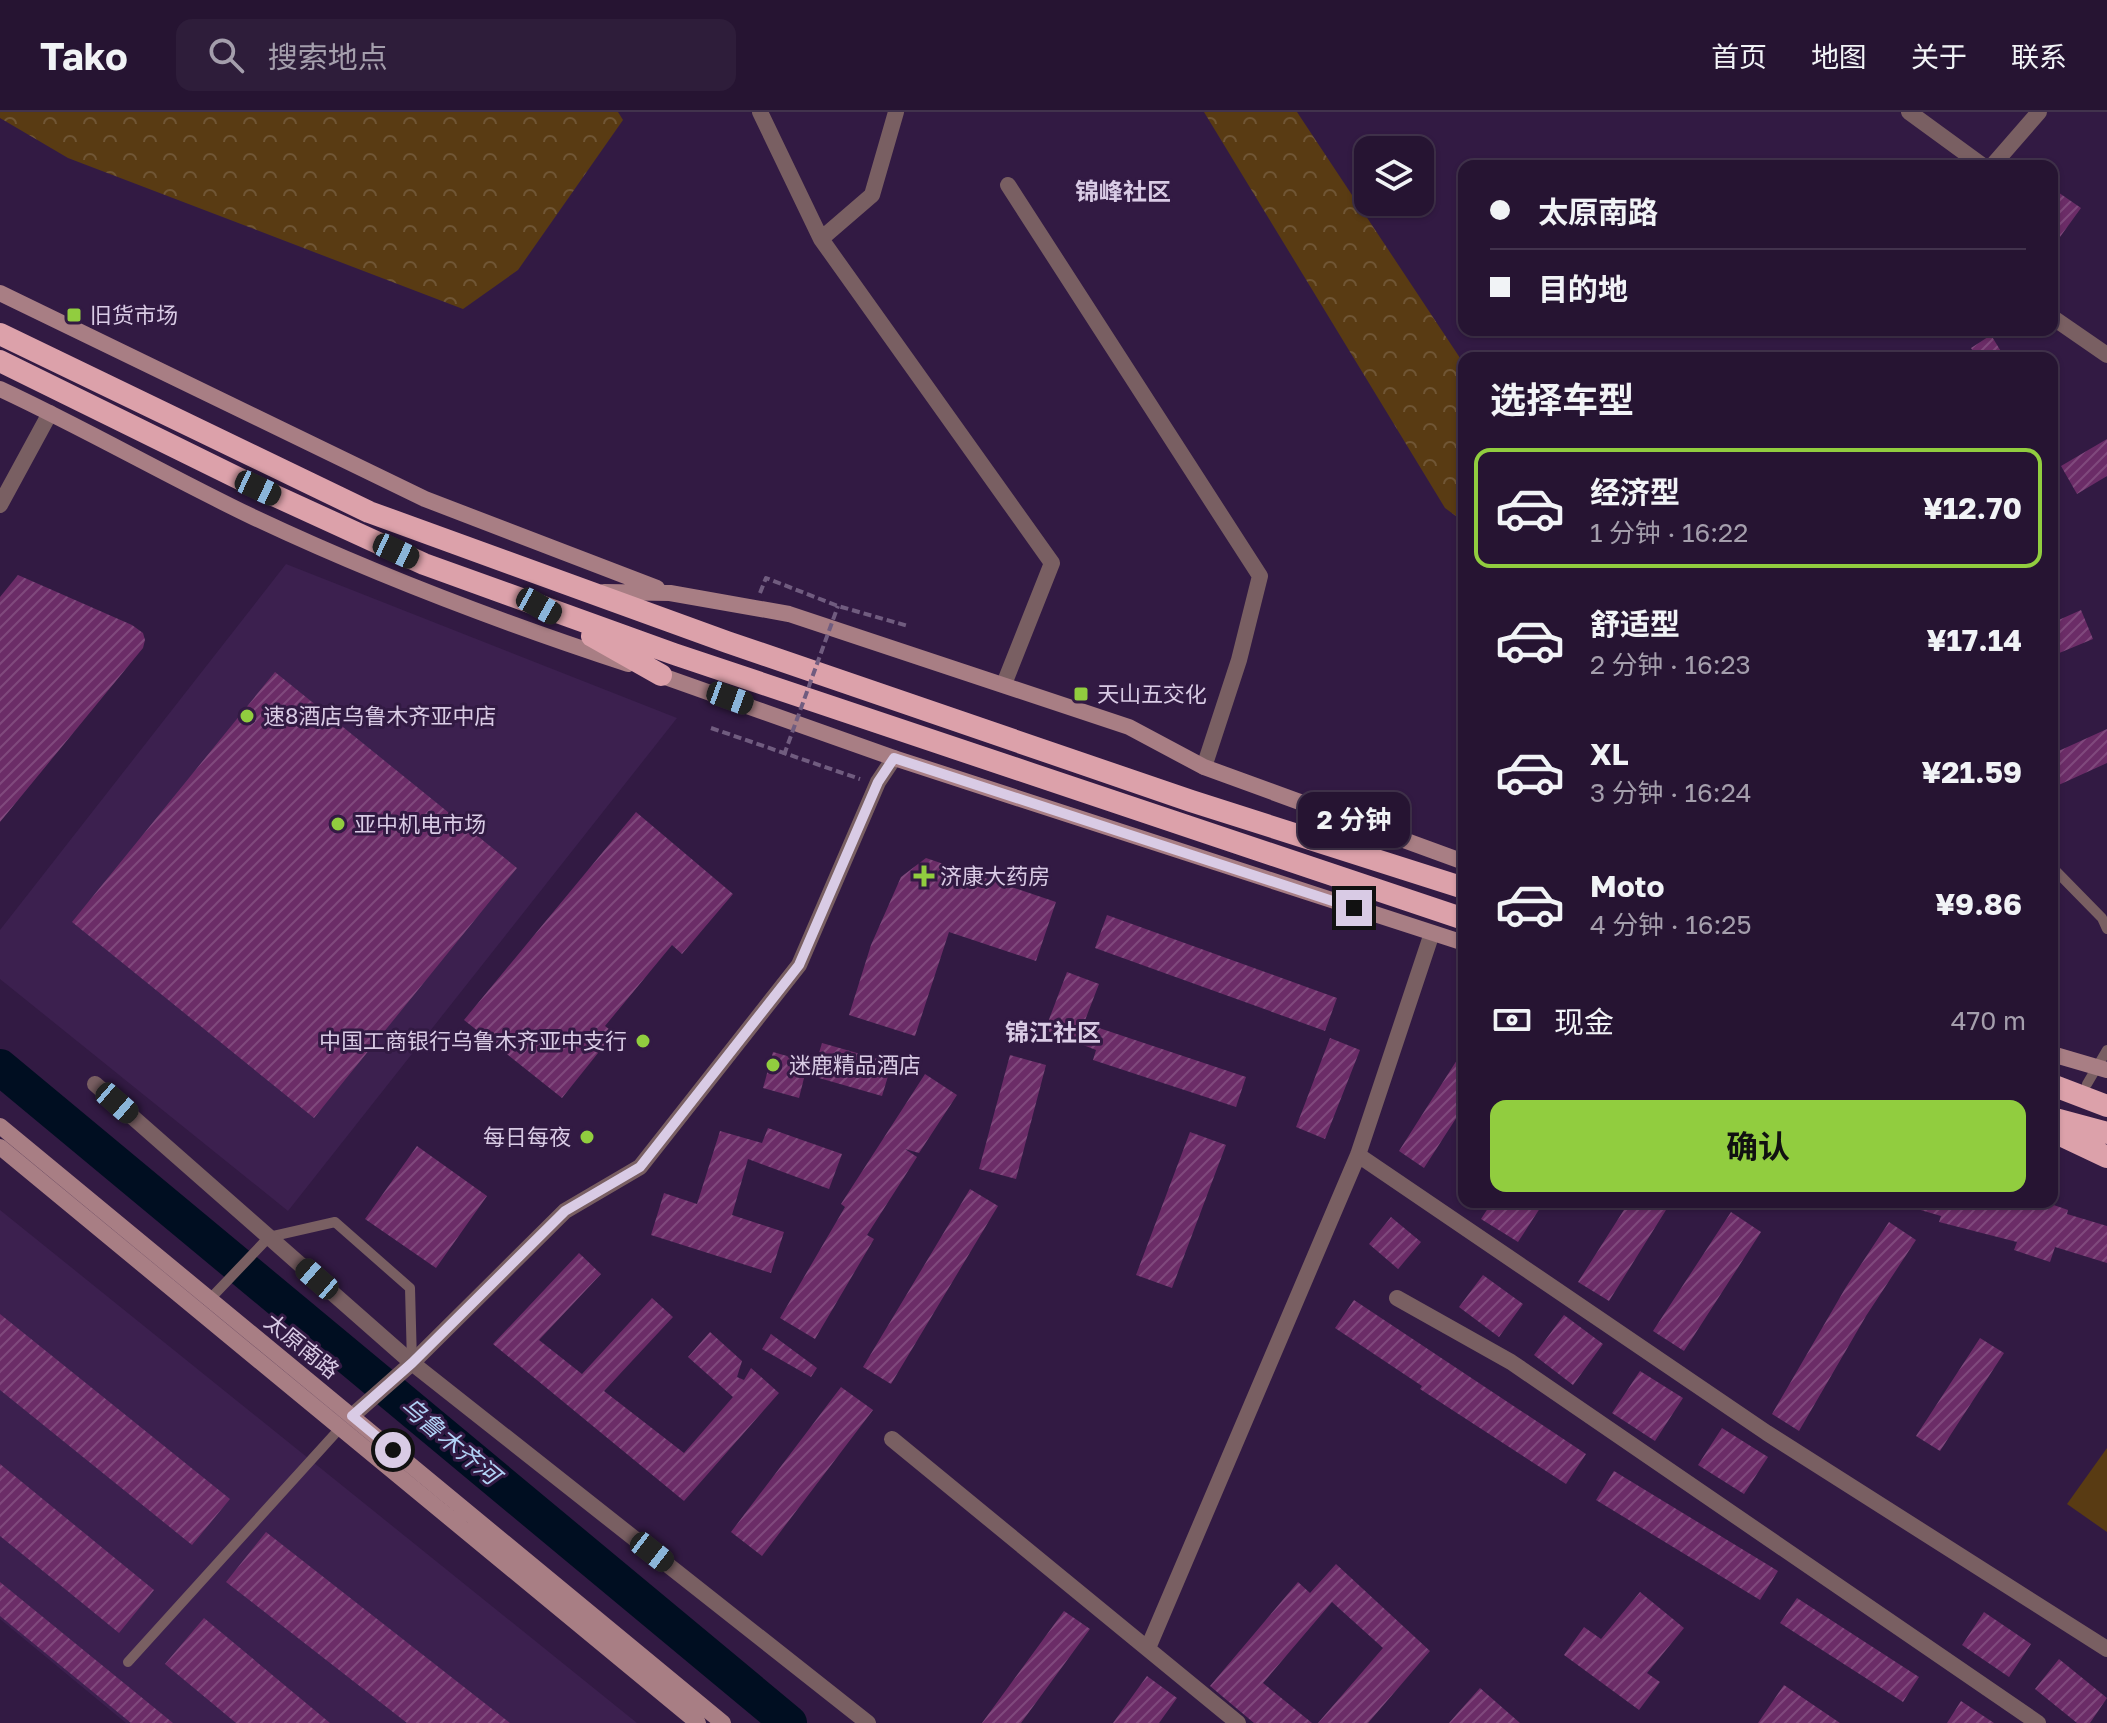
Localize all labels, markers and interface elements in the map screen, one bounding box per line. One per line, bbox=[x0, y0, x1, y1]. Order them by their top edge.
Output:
search box bbox=[176, 19, 736, 91]
text: Tako bbox=[40, 33, 128, 78]
icon: search bbox=[204, 33, 248, 77]
text: 搜索地点 bbox=[268, 39, 388, 75]
text: 首页 bbox=[1711, 40, 1767, 73]
text: 地图 bbox=[1811, 40, 1867, 73]
text: 关于 bbox=[1911, 40, 1967, 73]
text: 联系 bbox=[2011, 40, 2067, 73]
map controls bbox=[1354, 136, 1434, 216]
button: layers bbox=[1354, 136, 1434, 216]
district label: 锦峰社区 bbox=[1075, 176, 1171, 205]
text: 太原南路 bbox=[1538, 194, 1658, 230]
text: 目的地 bbox=[1538, 271, 1628, 307]
place label: 旧货市场 bbox=[90, 301, 178, 328]
marker: 旧货市场 bbox=[65, 306, 83, 324]
text: 选择车型 bbox=[1490, 378, 1634, 421]
car bbox=[231, 467, 285, 509]
icon: car bbox=[1494, 472, 1566, 544]
text: 经济型 bbox=[1590, 474, 1680, 510]
text: ¥12.70 bbox=[1923, 490, 2022, 526]
text: 1 分钟 · 16:22 bbox=[1590, 517, 1748, 548]
car bbox=[369, 530, 423, 572]
car bbox=[512, 584, 566, 628]
icon: car bbox=[1494, 604, 1566, 676]
text: 舒适型 bbox=[1590, 606, 1680, 642]
text: ¥17.14 bbox=[1927, 622, 2022, 658]
text: 2 分钟 · 16:23 bbox=[1590, 649, 1751, 680]
car bbox=[703, 679, 757, 717]
place label: 天山五交化 bbox=[1097, 680, 1207, 707]
marker: 天山五交化 bbox=[1072, 685, 1090, 703]
place label: 速8酒店乌鲁木齐亚中店 bbox=[263, 702, 496, 729]
marker: 速8酒店乌鲁木齐亚中店 bbox=[238, 707, 256, 725]
icon: car bbox=[1494, 736, 1566, 808]
text: XL bbox=[1590, 736, 1629, 772]
text: ¥21.59 bbox=[1922, 754, 2022, 790]
text: 3 分钟 · 16:24 bbox=[1590, 777, 1752, 808]
callout: 2 分钟 bbox=[1298, 792, 1410, 848]
text: 2 分钟 bbox=[1317, 804, 1391, 835]
place label: 亚中机电市场 bbox=[354, 810, 486, 837]
marker: 亚中机电市场 bbox=[329, 815, 347, 833]
place label: 济康大药房 bbox=[940, 862, 1050, 889]
marker: 济康大药房 bbox=[915, 867, 933, 885]
icon: car bbox=[1494, 868, 1566, 940]
text: Moto bbox=[1590, 868, 1665, 904]
text: ¥9.86 bbox=[1935, 886, 2022, 922]
route end bbox=[1336, 890, 1372, 926]
text: 4 分钟 · 16:25 bbox=[1590, 909, 1751, 940]
icon: cash bbox=[1490, 998, 1534, 1042]
text: 现金 bbox=[1554, 1004, 1614, 1040]
text: 470 m bbox=[1951, 1005, 2026, 1036]
district label: 锦江社区 bbox=[1005, 1017, 1101, 1046]
place label: 中国工商银行乌鲁木齐亚中支行 bbox=[319, 1027, 627, 1054]
marker: 中国工商银行乌鲁木齐亚中支行 bbox=[634, 1032, 652, 1050]
place label: 迷鹿精品酒店 bbox=[789, 1051, 921, 1078]
marker: 迷鹿精品酒店 bbox=[764, 1056, 782, 1074]
car bbox=[91, 1078, 143, 1128]
button: 确认 bbox=[1490, 1100, 2026, 1192]
place label: 每日每夜 bbox=[483, 1123, 571, 1150]
marker: 每日每夜 bbox=[578, 1128, 596, 1146]
car bbox=[291, 1254, 343, 1304]
street label: 太原南路 bbox=[260, 1307, 345, 1384]
water label: 乌鲁木齐河 bbox=[396, 1390, 509, 1492]
route start bbox=[375, 1432, 411, 1468]
car bbox=[626, 1528, 678, 1576]

